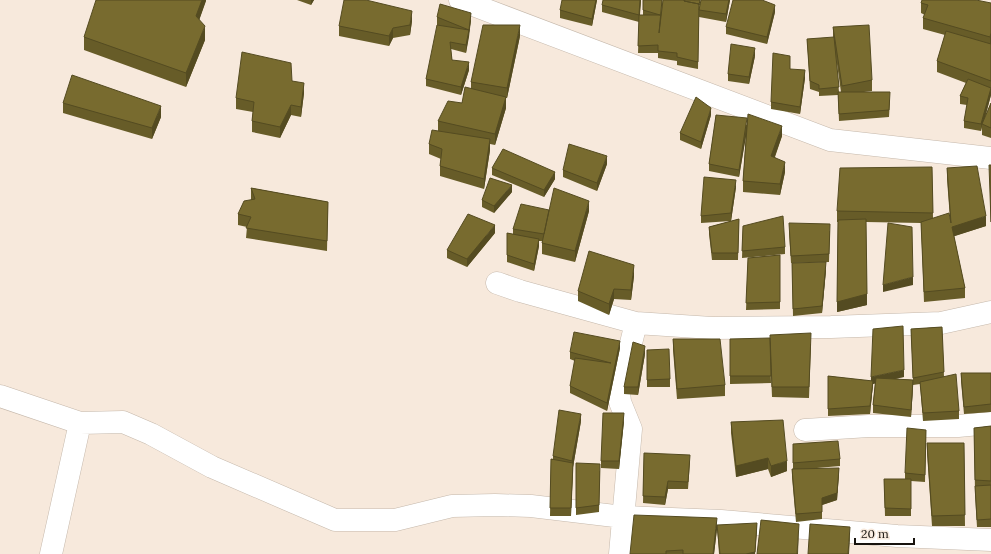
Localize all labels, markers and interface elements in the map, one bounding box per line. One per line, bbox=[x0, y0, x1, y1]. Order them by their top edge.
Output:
scale bar bbox=[855, 520, 914, 546]
text: 20 m bbox=[861, 526, 889, 541]

